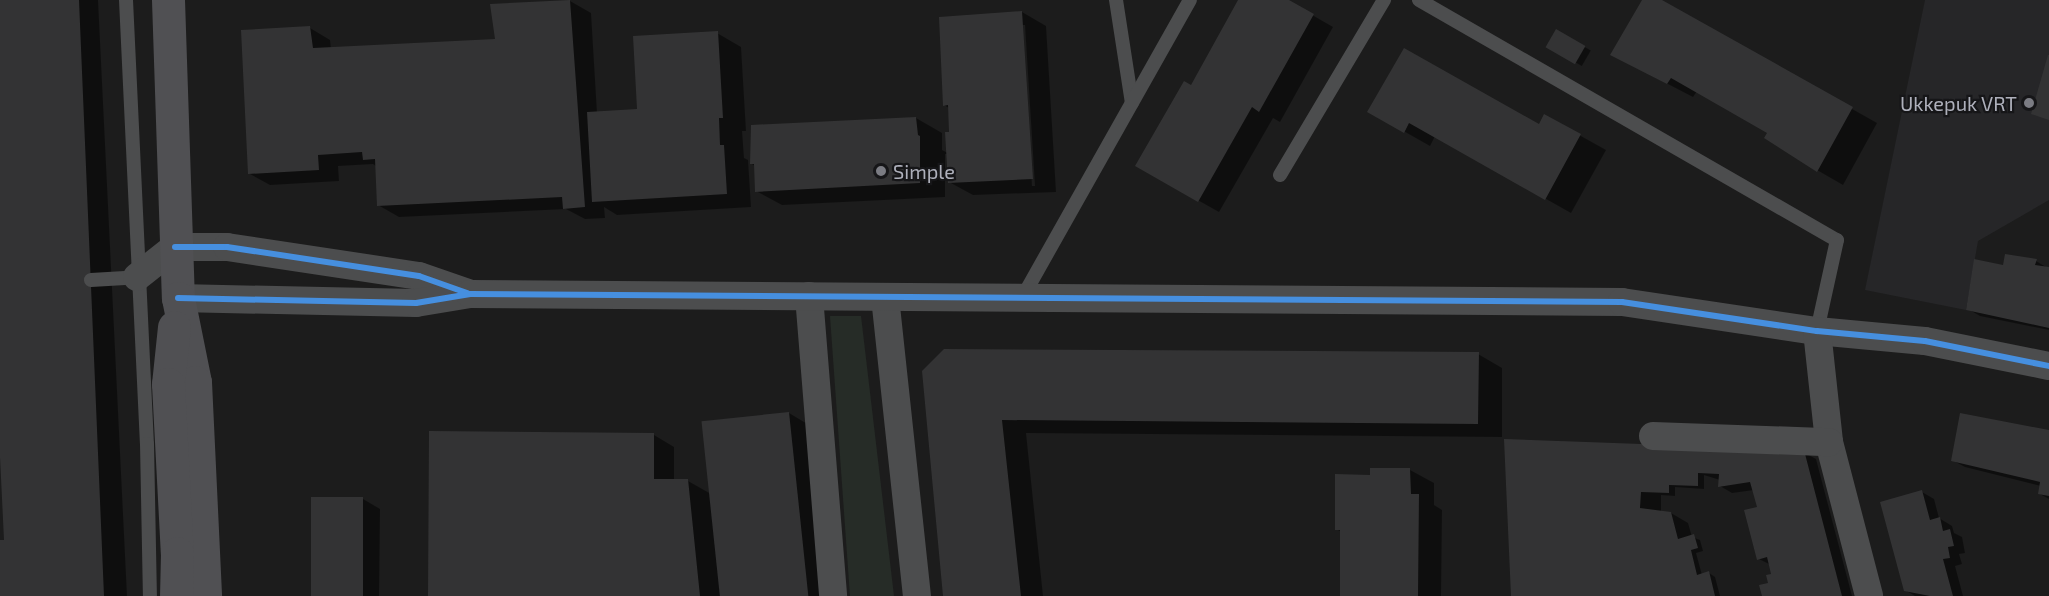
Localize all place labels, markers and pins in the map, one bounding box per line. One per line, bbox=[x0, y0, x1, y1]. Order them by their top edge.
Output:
place label: Ukkepuk VRT bbox=[1899, 91, 2017, 115]
marker: Ukkepuk VRT bbox=[2022, 96, 2036, 110]
place label: Simple bbox=[893, 159, 955, 183]
marker: Simple bbox=[874, 164, 888, 178]

